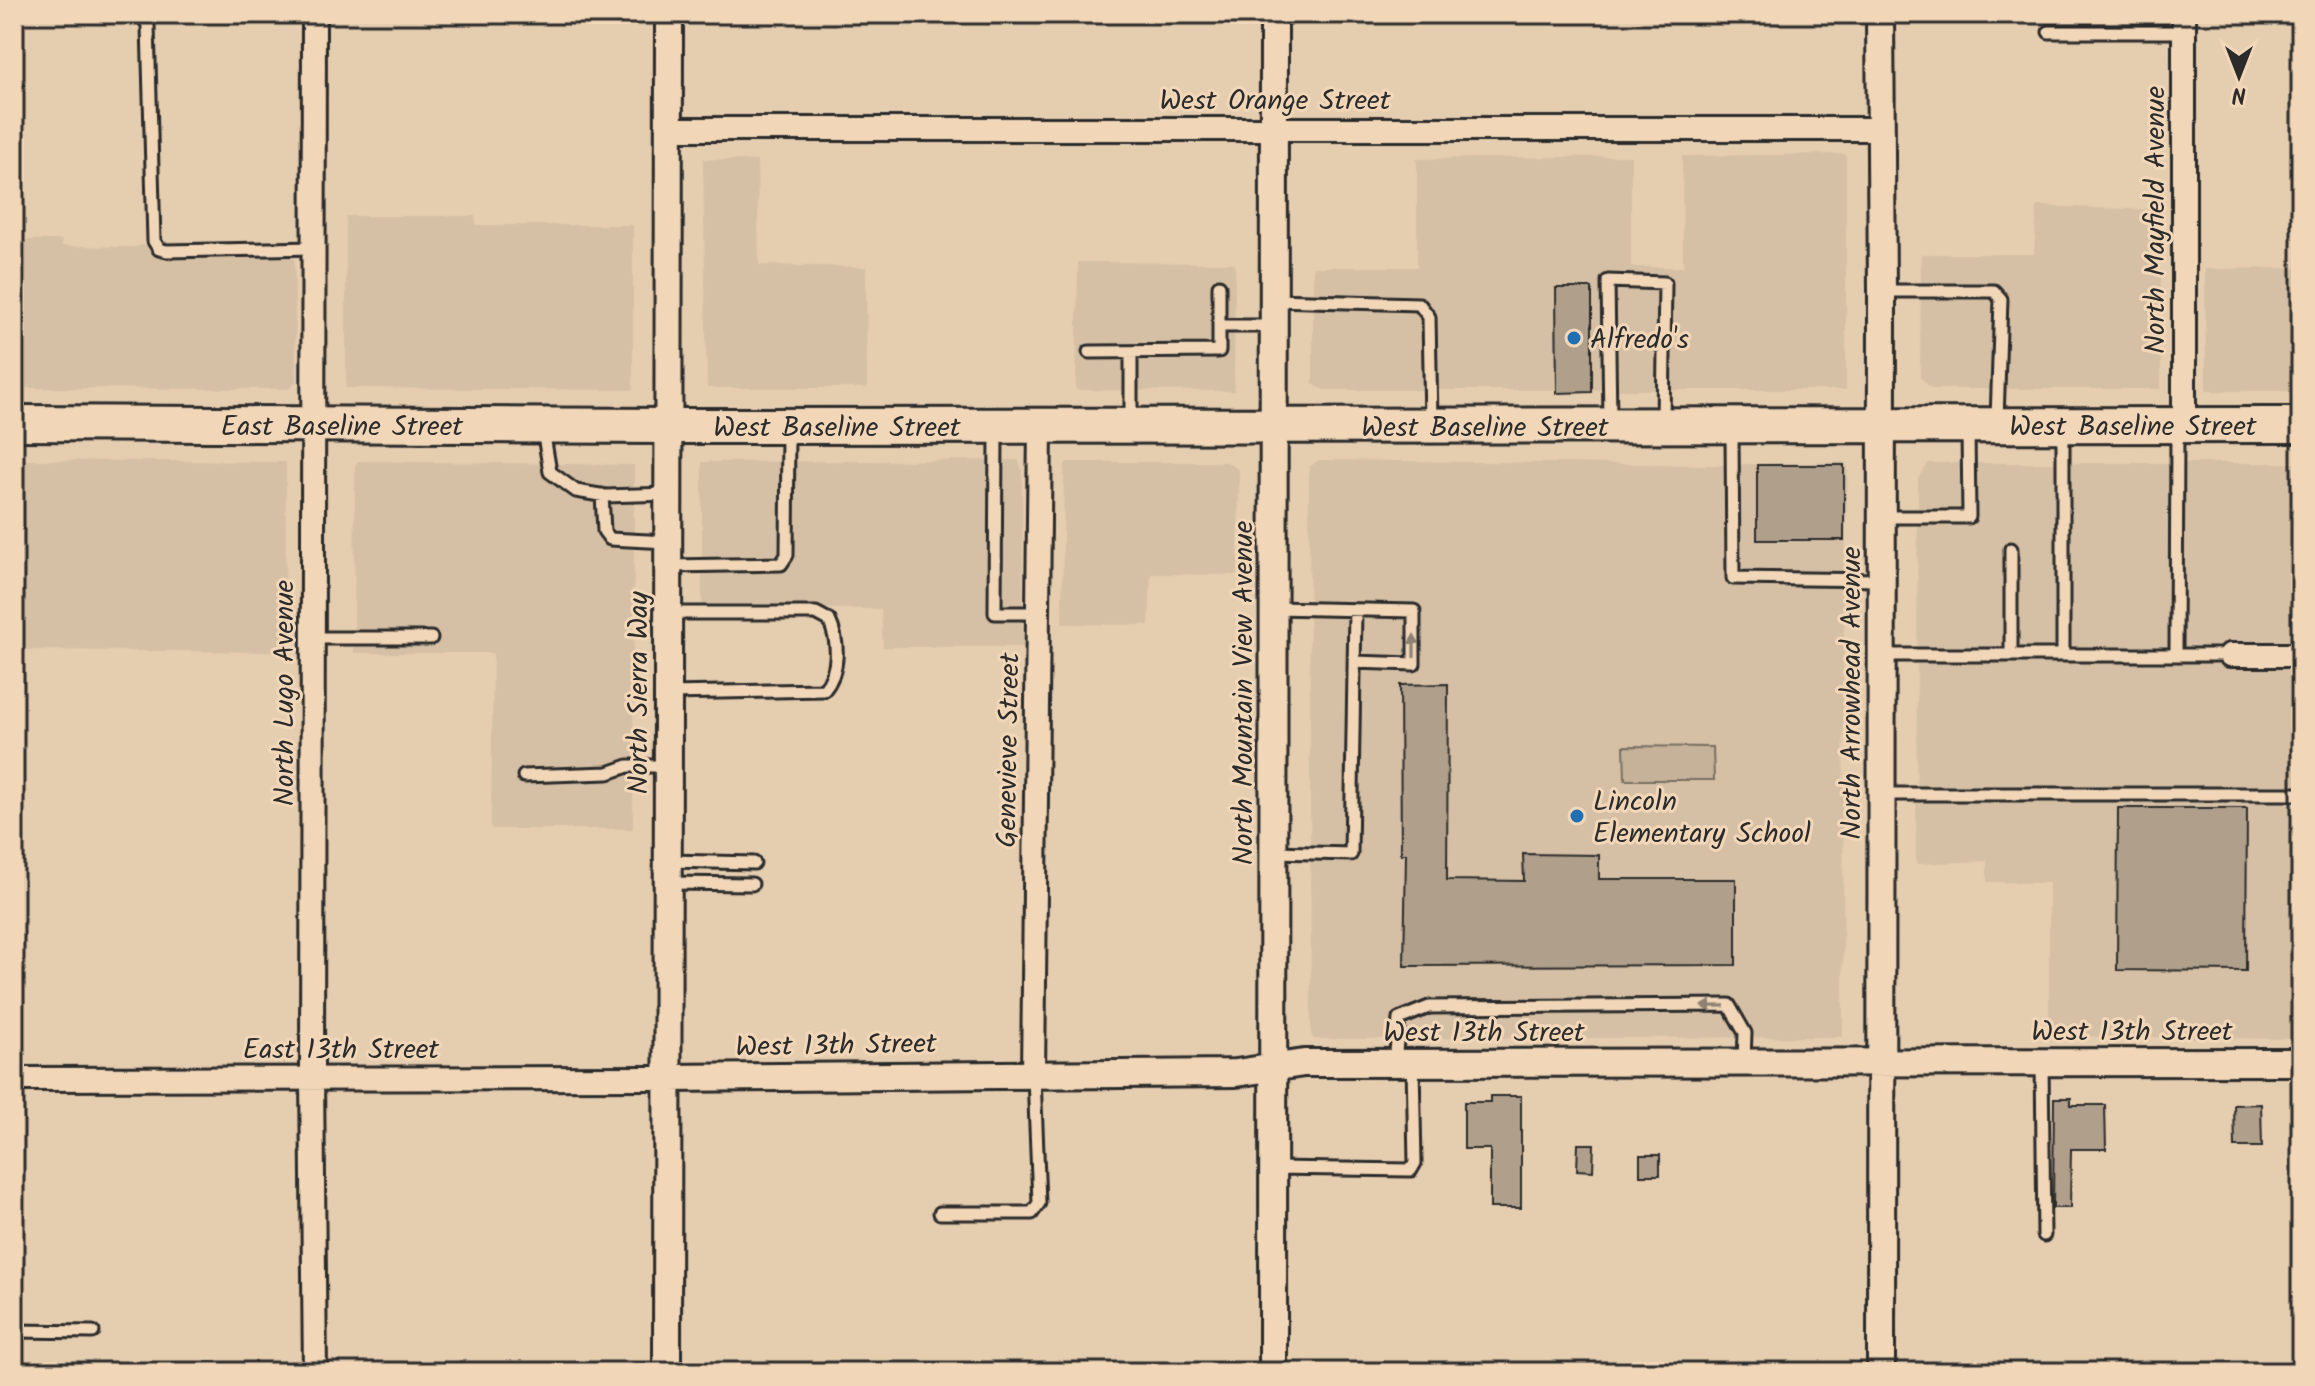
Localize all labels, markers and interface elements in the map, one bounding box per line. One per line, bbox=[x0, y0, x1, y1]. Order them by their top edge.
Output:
north arrow bbox=[2199, 36, 2279, 116]
text: N bbox=[2232, 76, 2246, 111]
street label: West Orange Street bbox=[1159, 79, 1392, 124]
street label: North Mayfield Avenue bbox=[2134, 85, 2179, 354]
place label: Alfredo's bbox=[1590, 318, 1689, 363]
marker: Alfredo's bbox=[1565, 329, 1583, 347]
street label: East Baseline Street bbox=[221, 405, 464, 450]
street label: West Baseline Street bbox=[2009, 405, 2258, 450]
street label: West Baseline Street bbox=[713, 406, 962, 451]
street label: West Baseline Street bbox=[1361, 406, 1610, 451]
street label: North Mountain View Avenue bbox=[1222, 520, 1267, 865]
street label: North Arrowhead Avenue bbox=[1830, 546, 1875, 840]
street label: North Lugo Avenue bbox=[263, 579, 308, 806]
street label: North Sierra Way bbox=[617, 591, 662, 795]
one-way arrow bbox=[1408, 633, 1420, 658]
street label: Genevieve Street bbox=[985, 651, 1034, 848]
place label: Lincoln Elementary School bbox=[1593, 780, 1811, 857]
marker: Lincoln Elementary School bbox=[1568, 807, 1586, 825]
one-way arrow bbox=[1700, 999, 1725, 1012]
street label: West 13th Street bbox=[2031, 1010, 2234, 1055]
street label: West 13th Street bbox=[1383, 1011, 1586, 1056]
street label: West 13th Street bbox=[735, 1022, 938, 1071]
street label: East 13th Street bbox=[243, 1028, 440, 1073]

